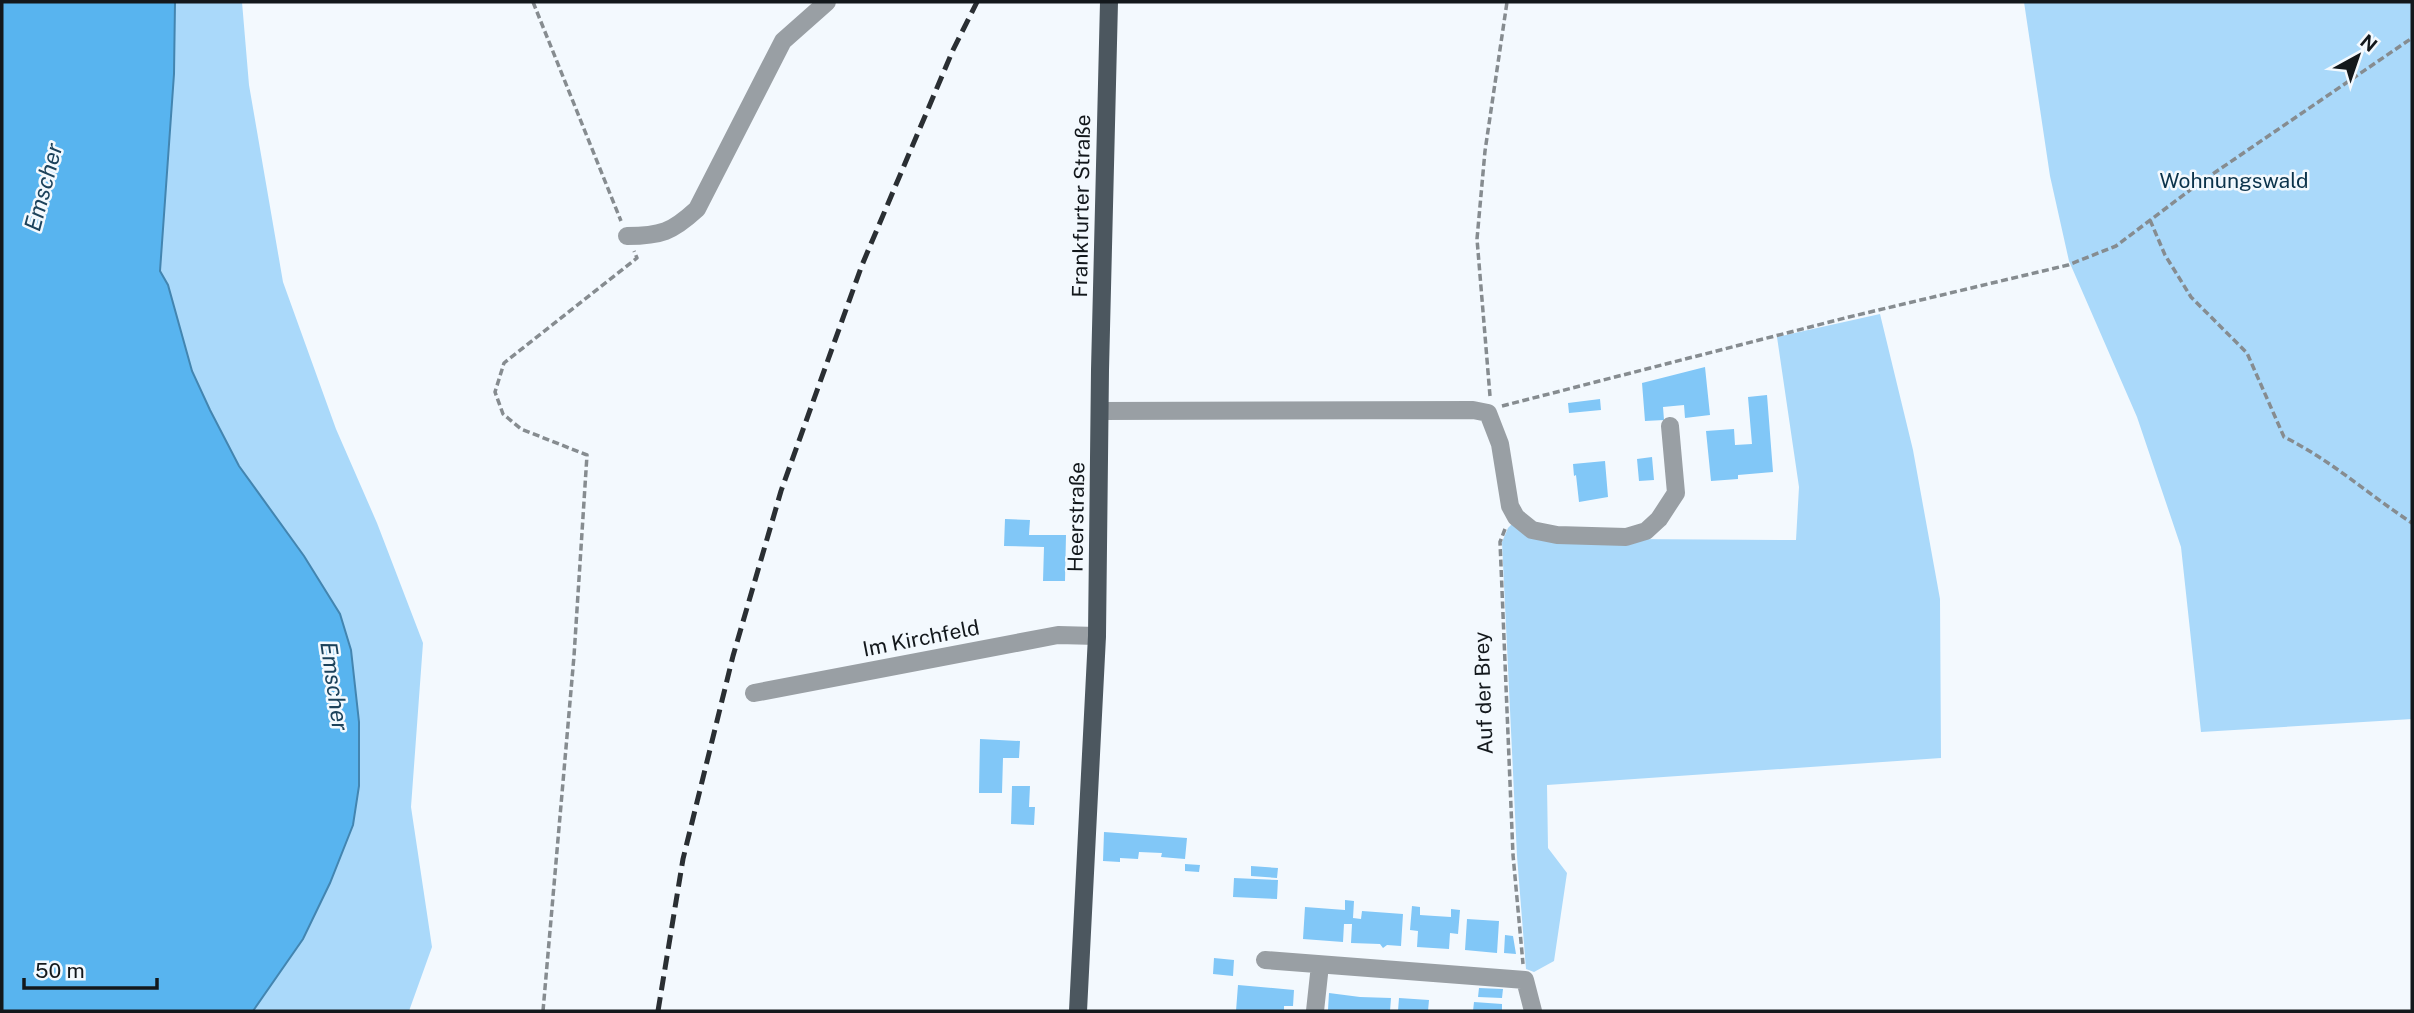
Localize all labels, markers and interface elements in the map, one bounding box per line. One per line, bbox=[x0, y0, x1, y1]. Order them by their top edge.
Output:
north arrow bbox=[2323, 21, 2393, 91]
text: N bbox=[2356, 30, 2382, 56]
street label: Frankfurter Straße bbox=[1067, 114, 1095, 298]
water label: Emscher bbox=[18, 140, 68, 234]
park label: Wohnungswald bbox=[2159, 168, 2309, 193]
street label: Heerstraße bbox=[1063, 462, 1089, 572]
street label: Im Kirchfeld bbox=[861, 614, 981, 662]
street label: Auf der Brey bbox=[1468, 631, 1498, 755]
water label: Emscher bbox=[315, 640, 355, 733]
scale bar bbox=[24, 946, 158, 990]
text: 50 m bbox=[35, 958, 85, 983]

